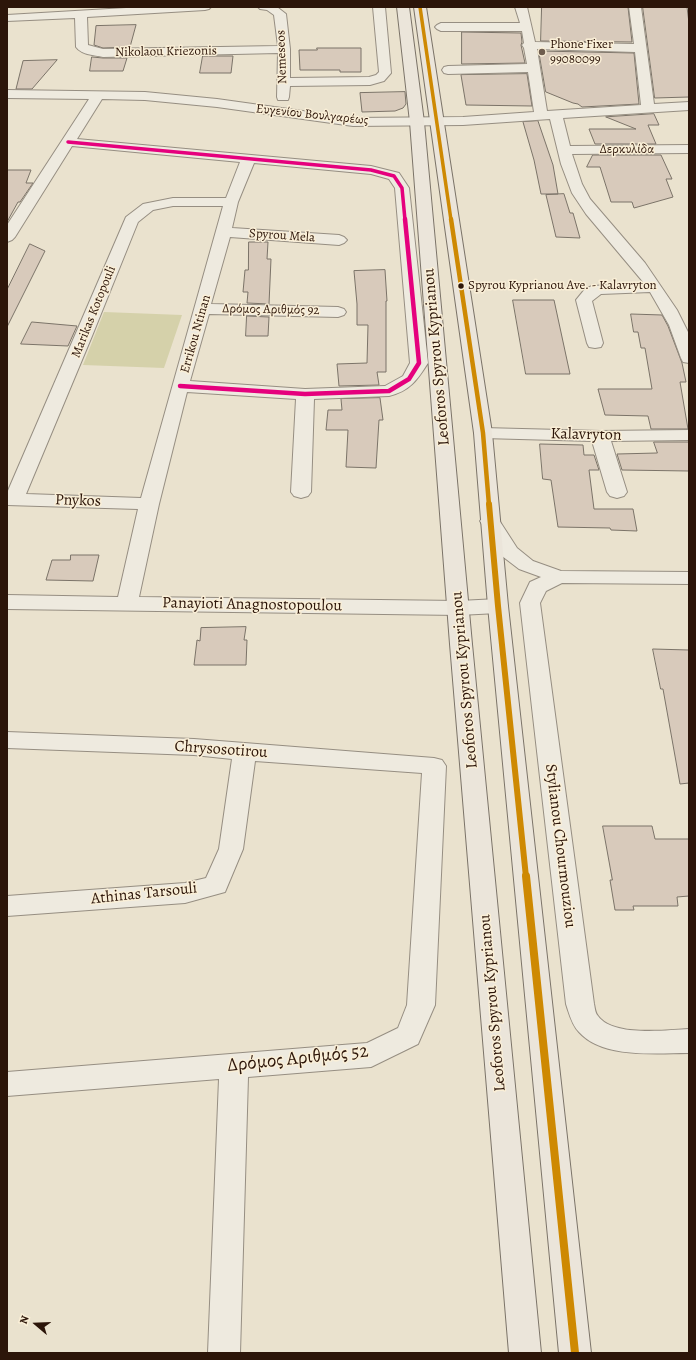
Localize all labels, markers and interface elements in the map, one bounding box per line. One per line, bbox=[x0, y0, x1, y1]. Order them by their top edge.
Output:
street label: Nemeseos bbox=[273, 30, 291, 84]
place label: Phone Fixer 99080099 bbox=[550, 37, 613, 68]
street label: Nikolaou Kriezonis bbox=[115, 43, 217, 61]
marker: Phone Fixer 99080099 bbox=[537, 47, 547, 57]
street label: Ευγενίου Βουλγαρέως bbox=[255, 101, 369, 129]
street label: Δερκυλίδα bbox=[600, 142, 654, 158]
street label: Spyrou Mela bbox=[248, 226, 316, 246]
street label: Marikas Kotopouli bbox=[68, 264, 120, 360]
street label: Leoforos Spyrou Kyprianou bbox=[420, 268, 454, 446]
place label: Spyrou Kyprianou Ave. - Kalavryton bbox=[468, 278, 657, 294]
marker: Spyrou Kyprianou Ave. - Kalavryton bbox=[456, 281, 466, 291]
street label: Errikou Ntinan bbox=[177, 293, 215, 375]
street label: Δρόμος Αριθμός 92 bbox=[222, 301, 320, 319]
street label: Kalavryton bbox=[550, 425, 622, 445]
street label: Pnykos bbox=[55, 491, 101, 511]
street label: Leoforos Spyrou Kyprianou bbox=[448, 591, 482, 769]
street label: Panayioti Anagnostopoulou bbox=[162, 594, 342, 616]
street label: Chrysosotirou bbox=[174, 737, 268, 763]
street label: Stylianou Chourmouziou bbox=[540, 763, 580, 929]
street label: Athinas Tarsouli bbox=[90, 879, 198, 909]
street label: Leoforos Spyrou Kyprianou bbox=[476, 914, 510, 1092]
street label: Δρόμος Αριθμός 52 bbox=[226, 1040, 370, 1078]
north arrow bbox=[16, 1304, 56, 1344]
text: N bbox=[16, 1314, 33, 1326]

